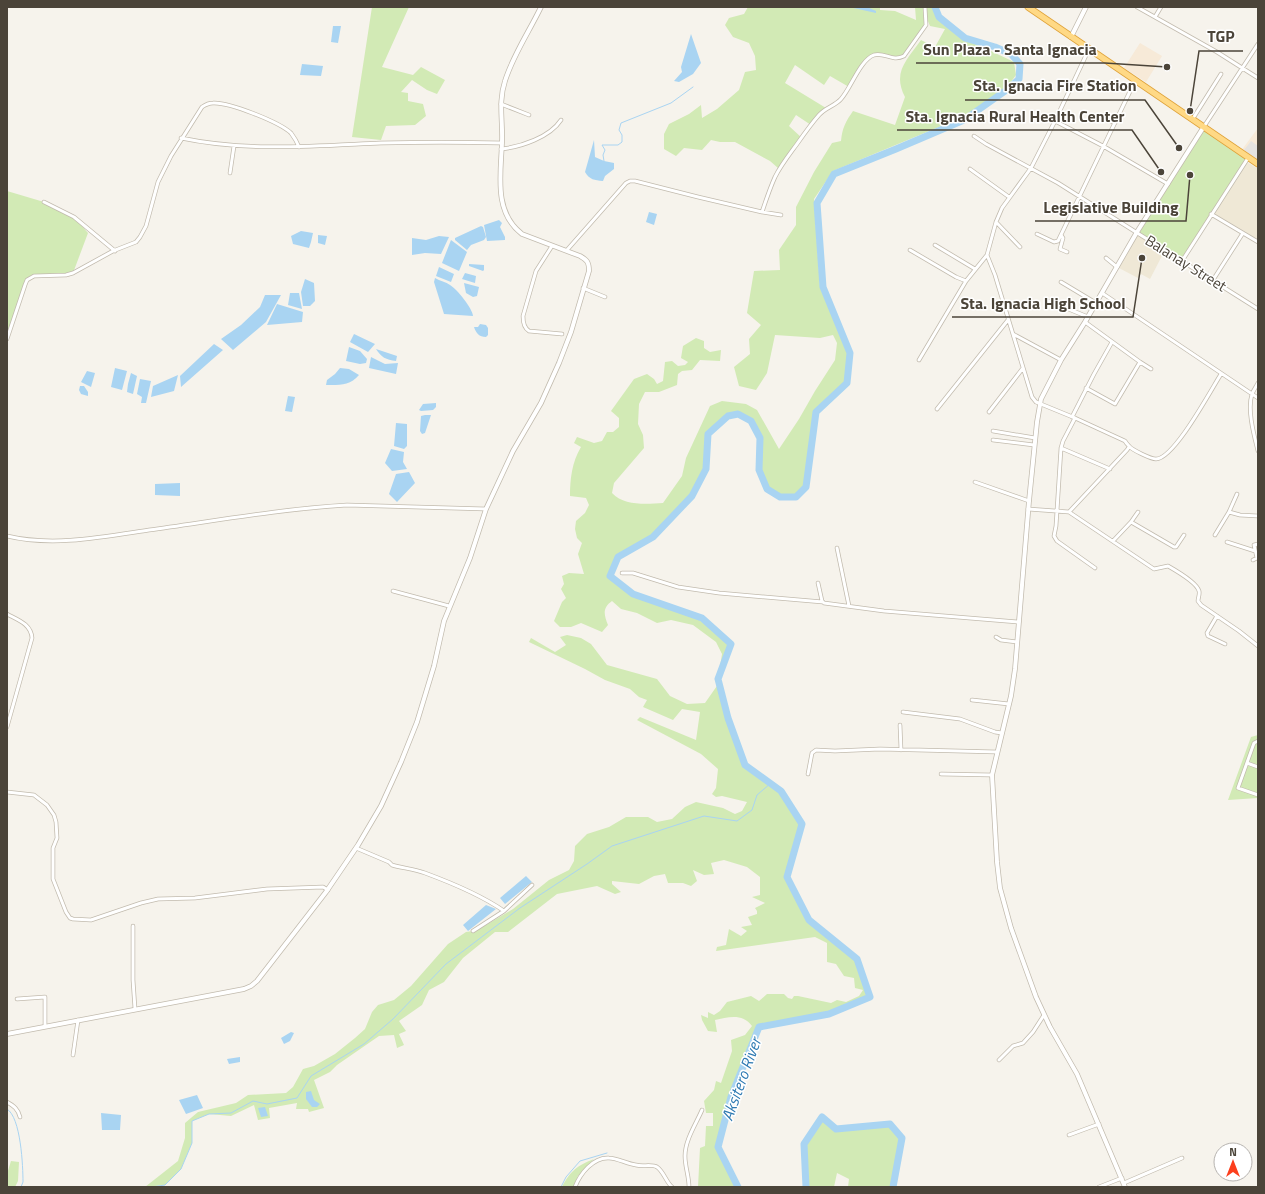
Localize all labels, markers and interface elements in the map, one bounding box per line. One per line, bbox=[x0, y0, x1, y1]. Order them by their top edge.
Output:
callout: TGP bbox=[1199, 23, 1243, 51]
text: TGP bbox=[1207, 24, 1235, 48]
callout: Sun Plaza - Santa Ignacia bbox=[916, 35, 1105, 63]
text: Sun Plaza - Santa Ignacia bbox=[923, 37, 1097, 61]
callout: Sta. Ignacia Fire Station bbox=[965, 72, 1145, 100]
text: Sta. Ignacia Fire Station bbox=[973, 73, 1137, 97]
callout: Sta. Ignacia Rural Health Center bbox=[897, 102, 1132, 130]
text: Sta. Ignacia Rural Health Center bbox=[905, 104, 1125, 128]
callout: Legislative Building bbox=[1035, 193, 1186, 221]
text: Legislative Building bbox=[1043, 195, 1179, 219]
street label: Balanay Street bbox=[1141, 229, 1232, 298]
callout: Sta. Ignacia High School bbox=[952, 289, 1133, 317]
text: Sta. Ignacia High School bbox=[960, 291, 1126, 315]
water label: Aksitero River bbox=[715, 1032, 768, 1124]
north arrow bbox=[1213, 1142, 1253, 1182]
text: N bbox=[1229, 1144, 1237, 1160]

